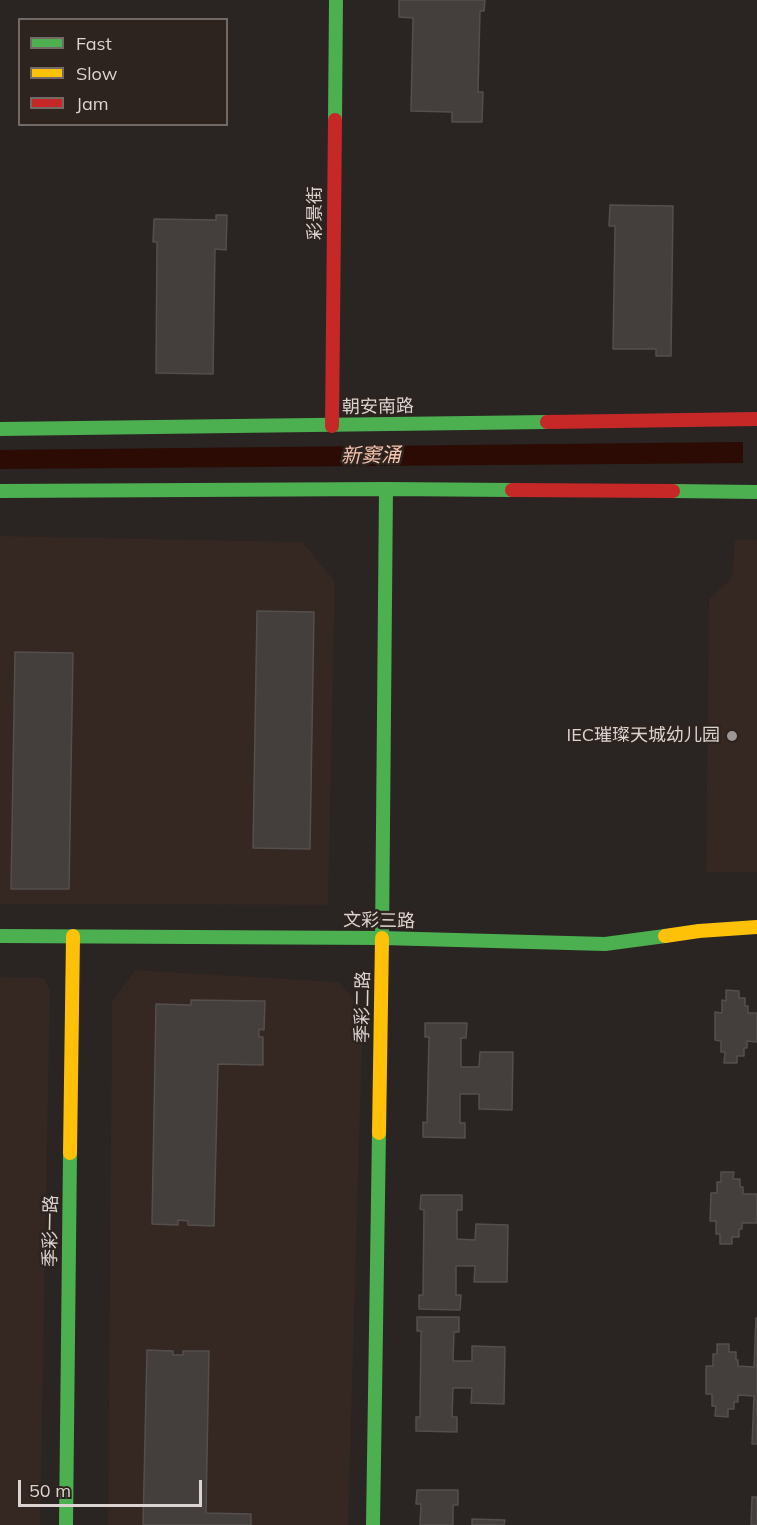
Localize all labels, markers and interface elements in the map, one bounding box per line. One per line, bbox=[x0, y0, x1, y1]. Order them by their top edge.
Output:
legend bbox=[18, 18, 228, 126]
text: Fast bbox=[76, 32, 112, 55]
text: Slow bbox=[76, 62, 117, 85]
text: Jam bbox=[76, 92, 109, 115]
street label: 彩景街 bbox=[305, 186, 327, 240]
street label: 朝安南路 bbox=[342, 396, 414, 418]
water label: 新窦涌 bbox=[341, 443, 401, 469]
place label: IEC璀璨天城幼儿园 bbox=[566, 725, 720, 747]
marker: IEC璀璨天城幼儿园 bbox=[725, 729, 739, 743]
street label: 文彩三路 bbox=[343, 910, 415, 932]
street label: 季彩二路 bbox=[352, 971, 374, 1043]
street label: 季彩一路 bbox=[40, 1195, 62, 1267]
scale bar bbox=[21, 1468, 206, 1506]
text: 50 m bbox=[29, 1479, 71, 1502]

